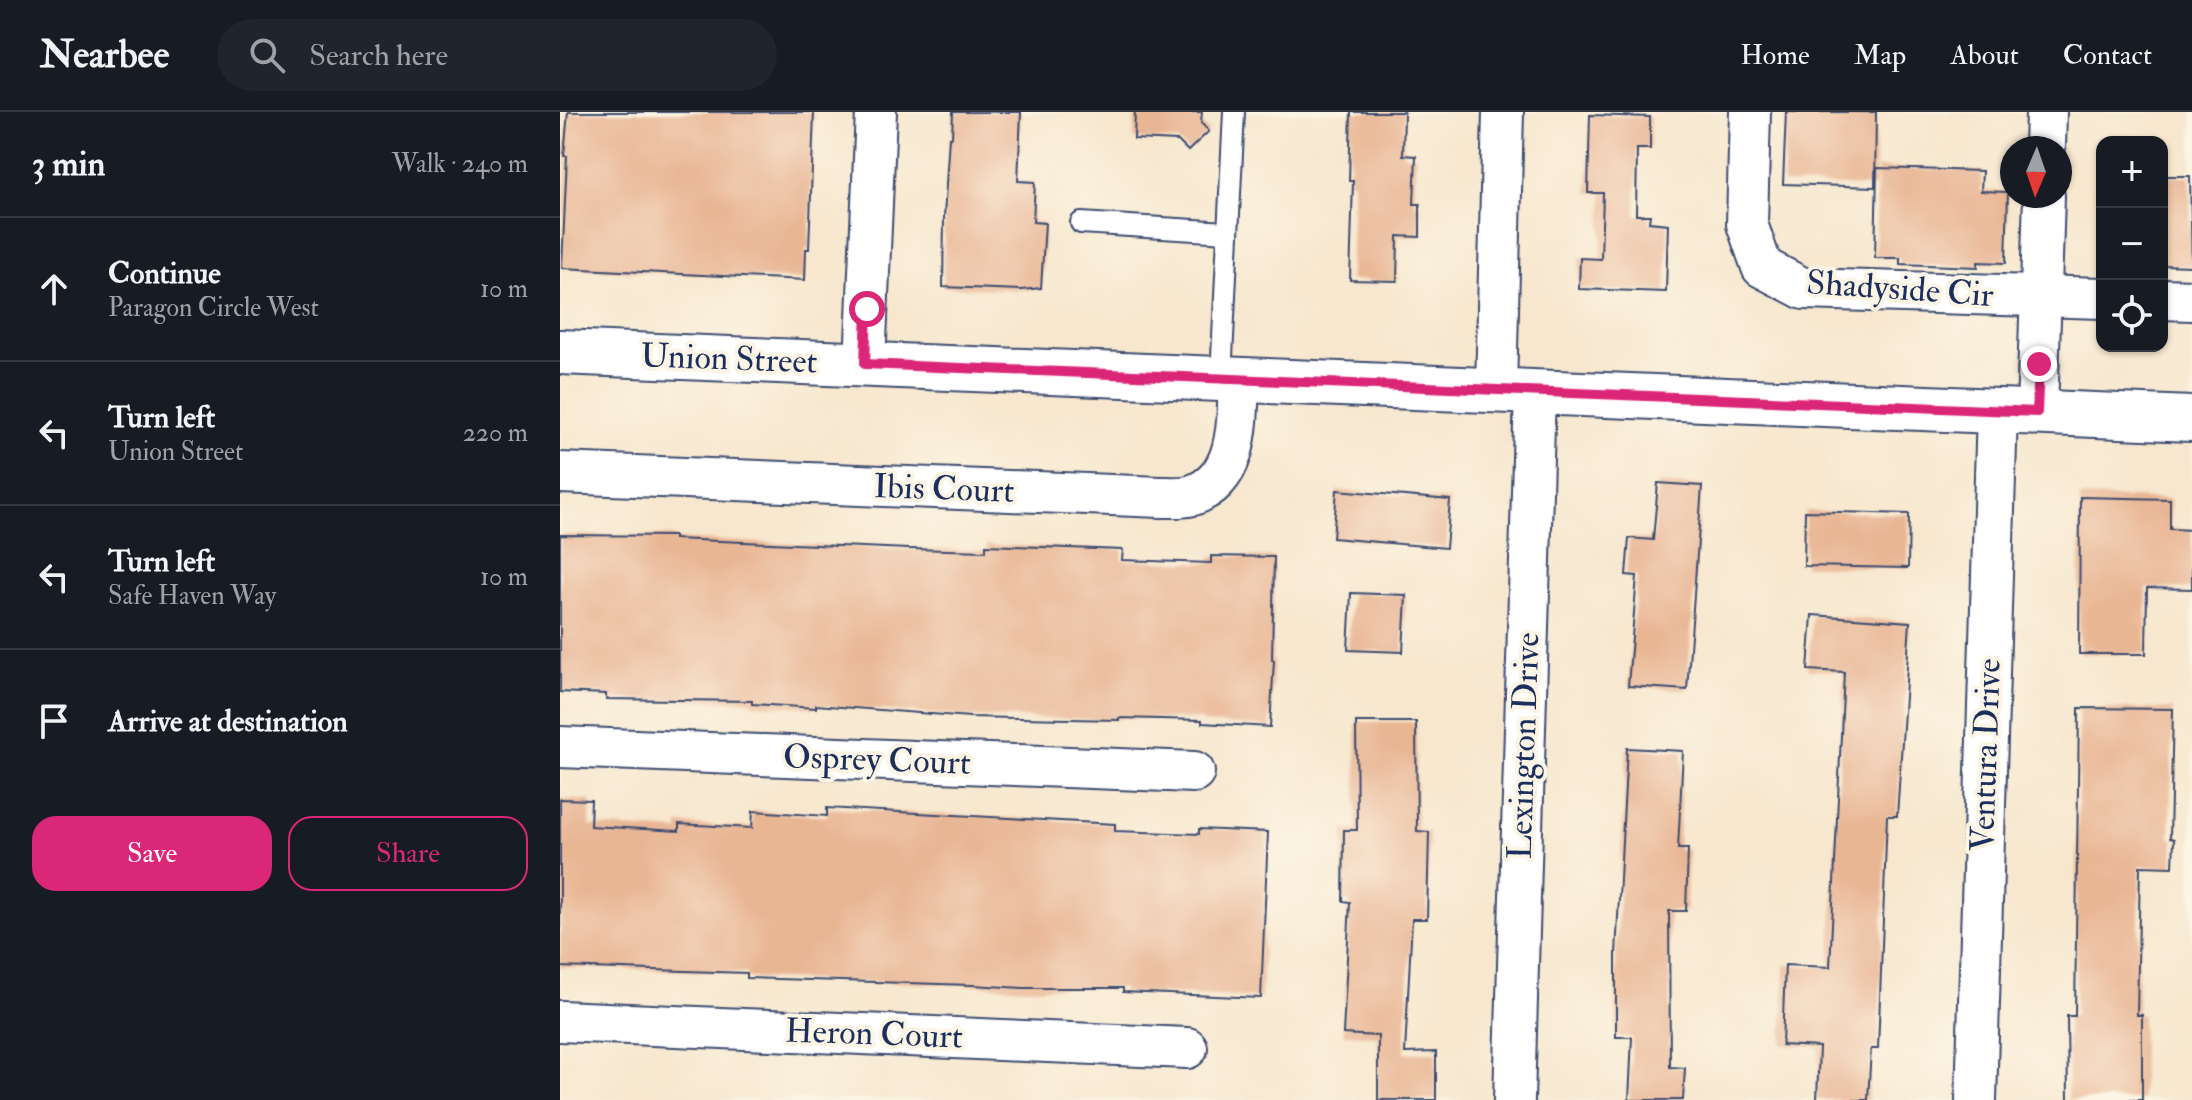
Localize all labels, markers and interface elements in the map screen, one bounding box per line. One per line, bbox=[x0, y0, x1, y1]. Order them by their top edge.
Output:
search box bbox=[217, 19, 777, 91]
text: Nearbee bbox=[40, 31, 169, 79]
icon: search bbox=[245, 33, 289, 77]
text: Search here bbox=[309, 37, 448, 74]
text: Home bbox=[1740, 38, 1810, 73]
text: Map bbox=[1854, 38, 1906, 73]
text: About bbox=[1950, 38, 2019, 73]
text: Contact bbox=[2063, 38, 2152, 73]
north arrow bbox=[2000, 136, 2072, 208]
map controls bbox=[2096, 136, 2168, 352]
button: + bbox=[2096, 136, 2168, 208]
text: 3 min bbox=[32, 143, 105, 186]
text: Walk · 240 m bbox=[392, 148, 528, 180]
button: − bbox=[2096, 208, 2168, 280]
text: Continue bbox=[108, 255, 221, 292]
street label: Shadyside Cir bbox=[1805, 261, 1995, 317]
icon: ahead bbox=[32, 267, 76, 311]
text: 10 m bbox=[480, 273, 528, 305]
button: locate bbox=[2096, 280, 2168, 352]
route start bbox=[849, 291, 885, 327]
text: Paragon Circle West bbox=[108, 292, 319, 324]
street label: Union Street bbox=[640, 334, 818, 384]
route end bbox=[2021, 346, 2057, 382]
text: Turn left bbox=[108, 399, 215, 436]
icon: left bbox=[32, 411, 76, 455]
text: 220 m bbox=[463, 417, 528, 449]
text: Union Street bbox=[108, 436, 243, 468]
street label: Ibis Court bbox=[873, 465, 1015, 513]
text: Turn left bbox=[108, 543, 215, 580]
icon: left bbox=[32, 555, 76, 599]
text: 10 m bbox=[480, 561, 528, 593]
text: Safe Haven Way bbox=[108, 580, 276, 612]
street label: Lexington Drive bbox=[1499, 632, 1549, 860]
street label: Ventura Drive bbox=[1961, 658, 2011, 852]
icon: arrive bbox=[32, 699, 76, 743]
text: Arrive at destination bbox=[108, 703, 348, 740]
street label: Osprey Court bbox=[782, 735, 972, 785]
button: Save bbox=[32, 816, 272, 891]
button: Share bbox=[288, 816, 528, 891]
street label: Heron Court bbox=[784, 1009, 964, 1059]

